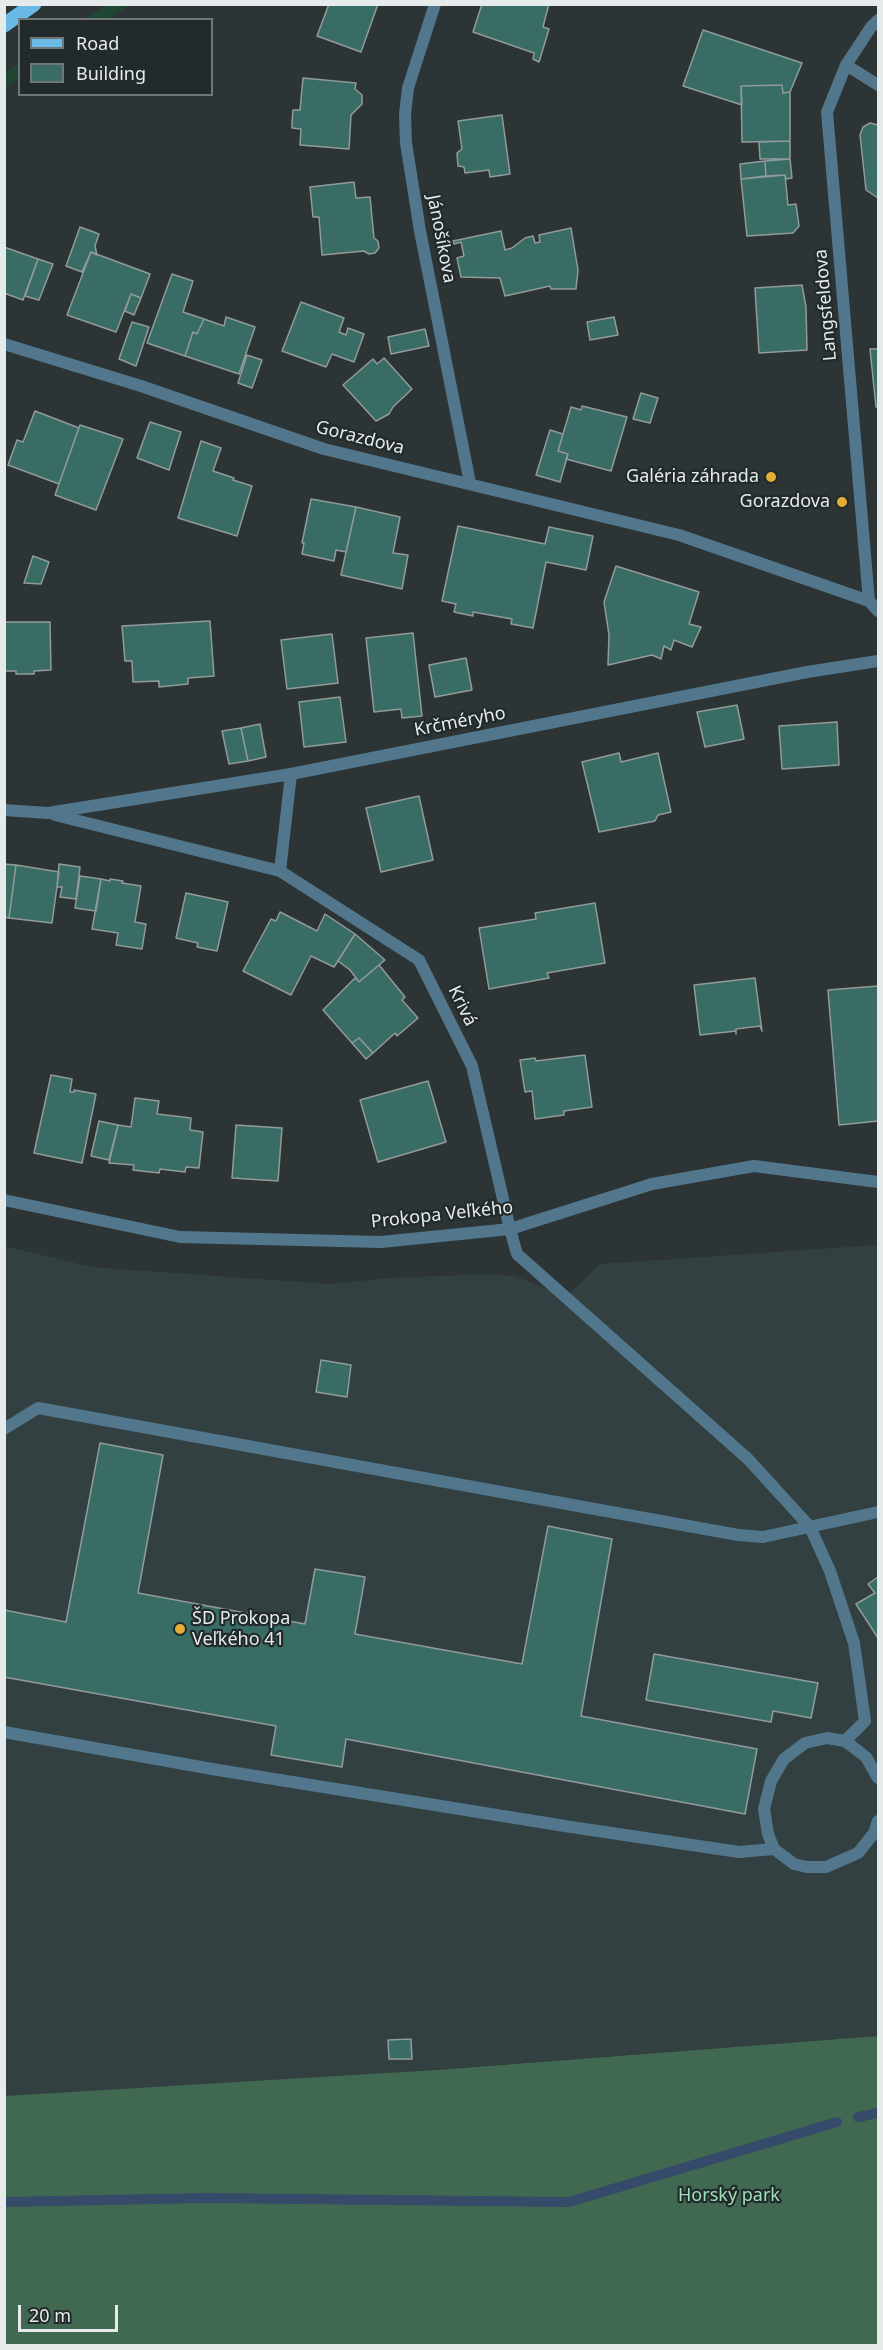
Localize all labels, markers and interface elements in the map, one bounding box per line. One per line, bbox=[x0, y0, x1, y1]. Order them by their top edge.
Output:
legend bbox=[18, 18, 213, 96]
text: Road bbox=[76, 31, 119, 55]
text: Building bbox=[76, 61, 146, 85]
street label: Jánošíkova bbox=[422, 193, 460, 285]
street label: Langsfeldova bbox=[810, 248, 842, 362]
street label: Gorazdova bbox=[313, 417, 407, 459]
place label: Galéria záhrada bbox=[626, 466, 759, 488]
marker: Galéria záhrada bbox=[764, 470, 778, 484]
place label: Gorazdova bbox=[740, 491, 830, 513]
marker: Gorazdova bbox=[835, 495, 849, 509]
street label: Krčméryho bbox=[413, 703, 507, 741]
street label: Krivá bbox=[443, 982, 481, 1030]
street label: Prokopa Veľkého bbox=[370, 1197, 514, 1233]
place label: ŠD Prokopa Veľkého 41 bbox=[192, 1608, 290, 1650]
marker: ŠD Prokopa Veľkého 41 bbox=[173, 1622, 187, 1636]
park label: Horský park bbox=[678, 2185, 780, 2207]
scale bar bbox=[21, 2293, 122, 2331]
text: 20 m bbox=[29, 2303, 71, 2327]

